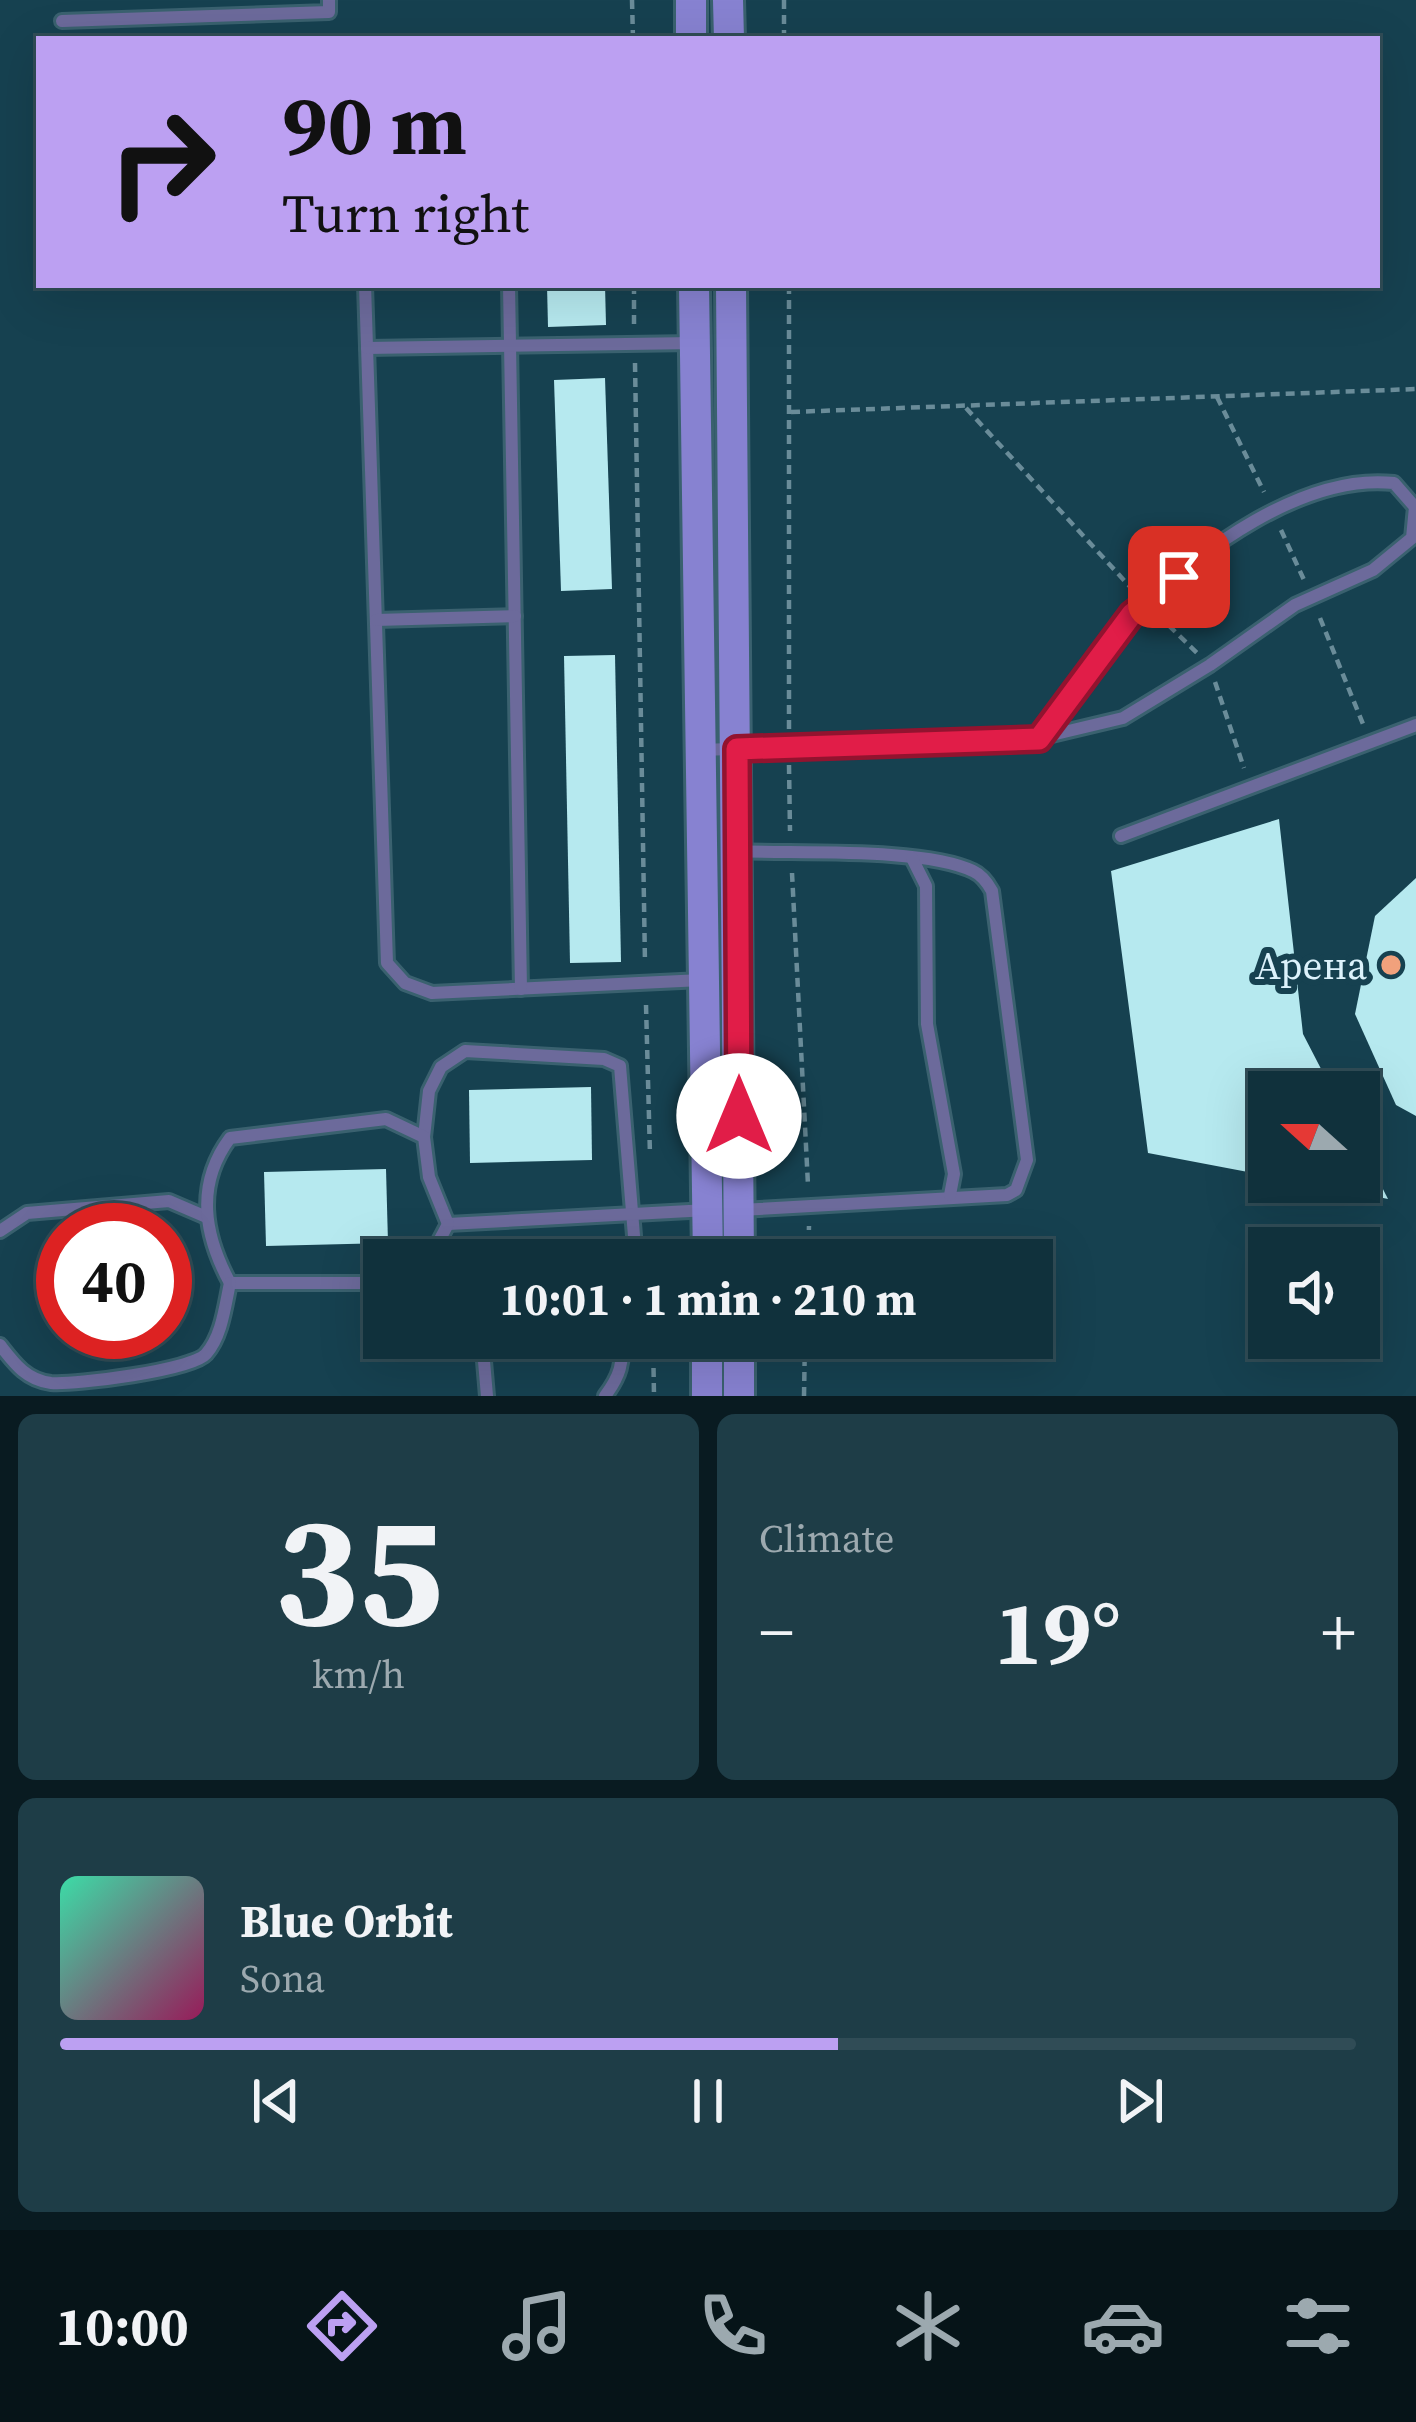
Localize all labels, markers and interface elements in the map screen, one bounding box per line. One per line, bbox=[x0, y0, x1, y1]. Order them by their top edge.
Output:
text: 90 m bbox=[282, 67, 467, 182]
icon: right bbox=[84, 84, 240, 240]
text: Turn right bbox=[282, 176, 529, 250]
pin bbox=[1128, 526, 1230, 628]
icon: arrive bbox=[1146, 544, 1212, 610]
place label: Арена bbox=[1255, 939, 1367, 992]
marker: Арена bbox=[1378, 952, 1404, 978]
position arrow bbox=[676, 1053, 802, 1179]
north arrow bbox=[1248, 1071, 1380, 1203]
map controls bbox=[1248, 1071, 1380, 1359]
speed limit sign: 40 bbox=[36, 1203, 192, 1359]
button: sound bbox=[1248, 1227, 1380, 1359]
text: 10:01 · 1 min · 210 m bbox=[500, 1268, 916, 1330]
text: 35 bbox=[274, 1463, 443, 1677]
text: Climate bbox=[759, 1512, 894, 1565]
text: 19° bbox=[994, 1571, 1121, 1694]
text: − bbox=[759, 1587, 794, 1677]
text: + bbox=[1321, 1587, 1356, 1677]
text: km/h bbox=[312, 1648, 405, 1701]
text: Blue Orbit bbox=[240, 1890, 453, 1952]
text: Sona bbox=[240, 1952, 325, 2005]
icon: previous bbox=[243, 2068, 309, 2134]
icon: pause bbox=[675, 2068, 741, 2134]
icon: next bbox=[1107, 2068, 1173, 2134]
icon: directions bbox=[300, 2284, 384, 2368]
icon: music bbox=[495, 2284, 579, 2368]
icon: phone bbox=[691, 2284, 775, 2368]
icon: climate bbox=[886, 2284, 970, 2368]
icon: car bbox=[1081, 2284, 1165, 2368]
icon: filters bbox=[1276, 2284, 1360, 2368]
text: 10:00 bbox=[56, 2289, 189, 2363]

